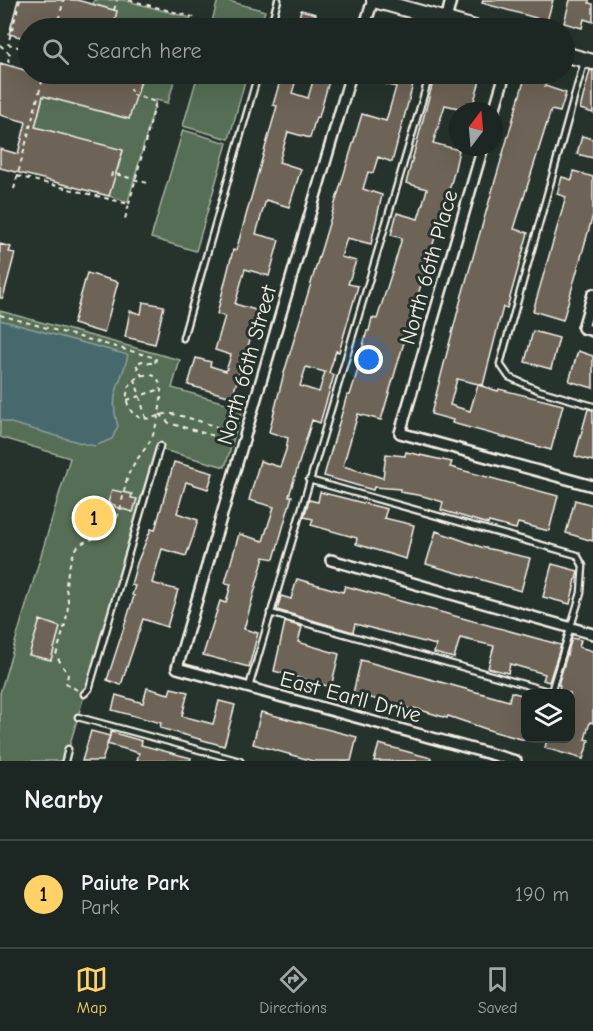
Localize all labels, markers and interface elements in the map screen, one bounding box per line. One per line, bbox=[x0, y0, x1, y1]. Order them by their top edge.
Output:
search box bbox=[18, 18, 575, 84]
icon: search bbox=[39, 35, 72, 68]
text: Search here bbox=[87, 38, 202, 64]
north arrow bbox=[449, 102, 503, 156]
street label: North 66th Place bbox=[394, 187, 463, 348]
street label: North 66th Street bbox=[212, 282, 282, 448]
your location bbox=[354, 345, 383, 374]
pin: 1 bbox=[74, 496, 113, 540]
street label: East Earll Drive bbox=[277, 666, 424, 728]
map controls bbox=[521, 689, 575, 743]
button: layers bbox=[521, 689, 575, 743]
text: Nearby bbox=[24, 785, 103, 815]
text: Paiute Park bbox=[81, 870, 189, 896]
text: 1 bbox=[40, 883, 47, 906]
text: 190 m bbox=[515, 883, 569, 906]
text: Park bbox=[81, 896, 119, 919]
tab: Map bbox=[75, 963, 108, 1017]
tab: Directions bbox=[259, 963, 327, 1017]
tab: Saved bbox=[478, 963, 518, 1017]

